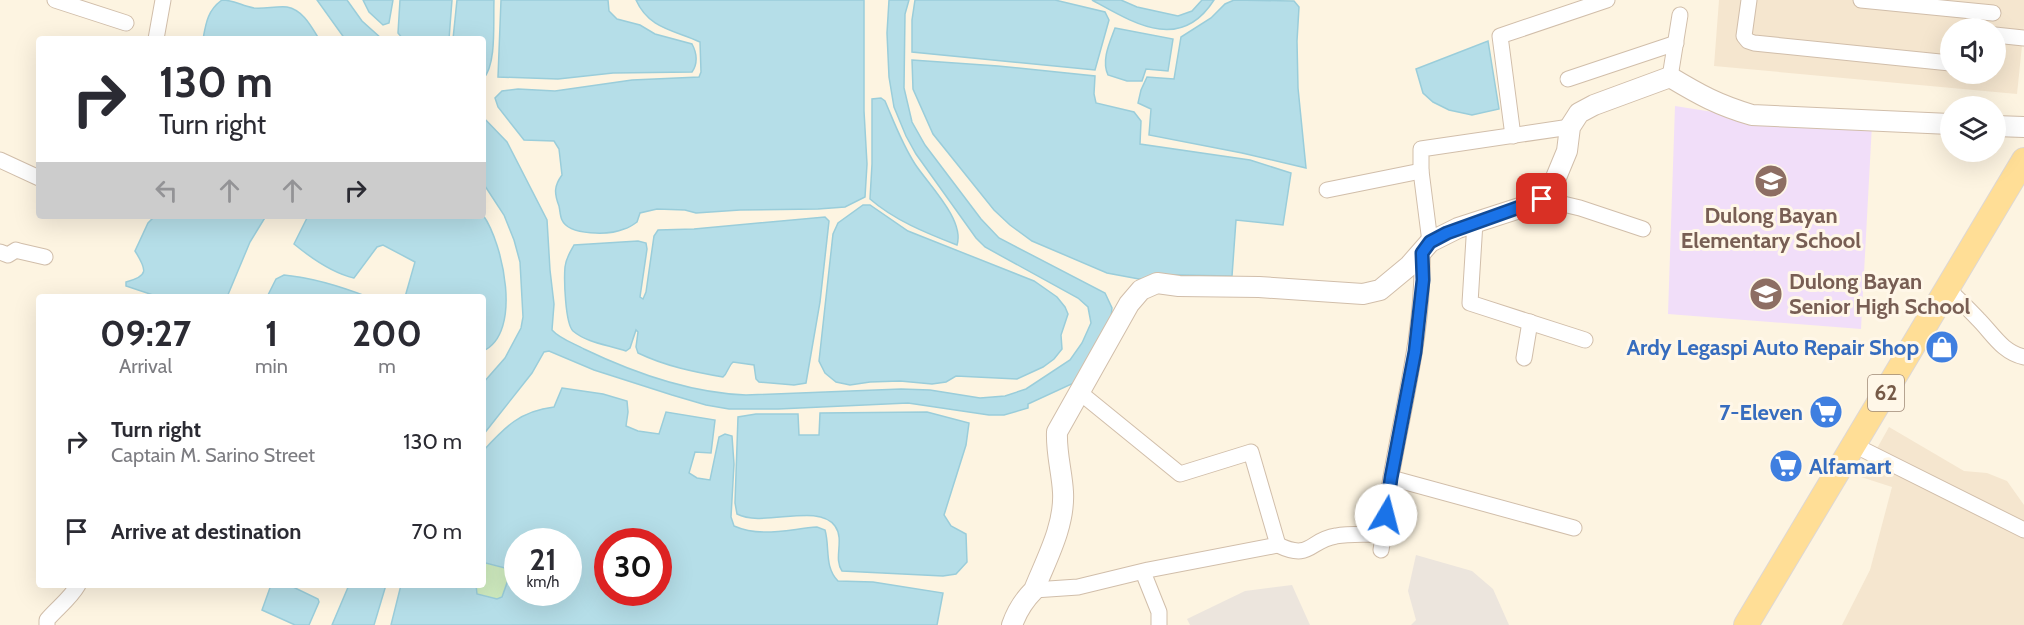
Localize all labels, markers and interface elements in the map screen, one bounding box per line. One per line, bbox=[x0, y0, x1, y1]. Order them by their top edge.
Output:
map controls bbox=[1940, 18, 2006, 162]
button: sound bbox=[1940, 18, 2006, 84]
text: 130 m bbox=[159, 56, 273, 108]
icon: right bbox=[60, 60, 138, 138]
button: layers bbox=[1940, 96, 2006, 162]
text: Turn right bbox=[159, 108, 266, 141]
school or university icon: Dulong Bayan Elementary School bbox=[1753, 163, 1789, 199]
pin bbox=[1516, 173, 1567, 224]
icon: left bbox=[150, 174, 183, 207]
icon: ahead bbox=[213, 174, 246, 207]
icon: ahead bbox=[276, 174, 309, 207]
icon: right bbox=[339, 174, 372, 207]
icon: arrive bbox=[1525, 182, 1558, 215]
place label: Dulong Bayan Elementary School bbox=[1681, 202, 1861, 254]
place label: Dulong Bayan Senior High School bbox=[1789, 268, 1970, 320]
school or university icon: Dulong Bayan Senior High School bbox=[1748, 276, 1784, 312]
text: 09:27 bbox=[100, 311, 191, 355]
text: 1 bbox=[265, 311, 278, 355]
text: 200 bbox=[352, 311, 422, 355]
shop icon: Ardy Legaspi Auto Repair Shop bbox=[1924, 329, 1960, 365]
place label: Ardy Legaspi Auto Repair Shop bbox=[1626, 334, 1919, 361]
text: Arrival bbox=[119, 354, 172, 378]
text: min bbox=[255, 354, 288, 378]
text: m bbox=[378, 354, 396, 378]
road number: 62 bbox=[1868, 375, 1904, 411]
supermarket icon: 7-Eleven bbox=[1808, 394, 1844, 430]
place label: 7-Eleven bbox=[1719, 399, 1803, 426]
text: Turn right bbox=[111, 416, 201, 443]
icon: right bbox=[60, 425, 93, 458]
text: 130 m bbox=[403, 428, 462, 455]
text: Captain M. Sarino Street bbox=[111, 443, 315, 467]
supermarket icon: Alfamart bbox=[1768, 448, 1804, 484]
place label: Alfamart bbox=[1809, 453, 1892, 480]
position arrow bbox=[1354, 483, 1418, 547]
icon: arrive bbox=[60, 515, 93, 548]
text: Arrive at destination bbox=[111, 518, 301, 545]
text: 70 m bbox=[412, 518, 462, 545]
speed limit sign: 30 bbox=[594, 528, 672, 606]
text: 21 bbox=[530, 541, 556, 578]
text: km/h bbox=[527, 573, 559, 591]

